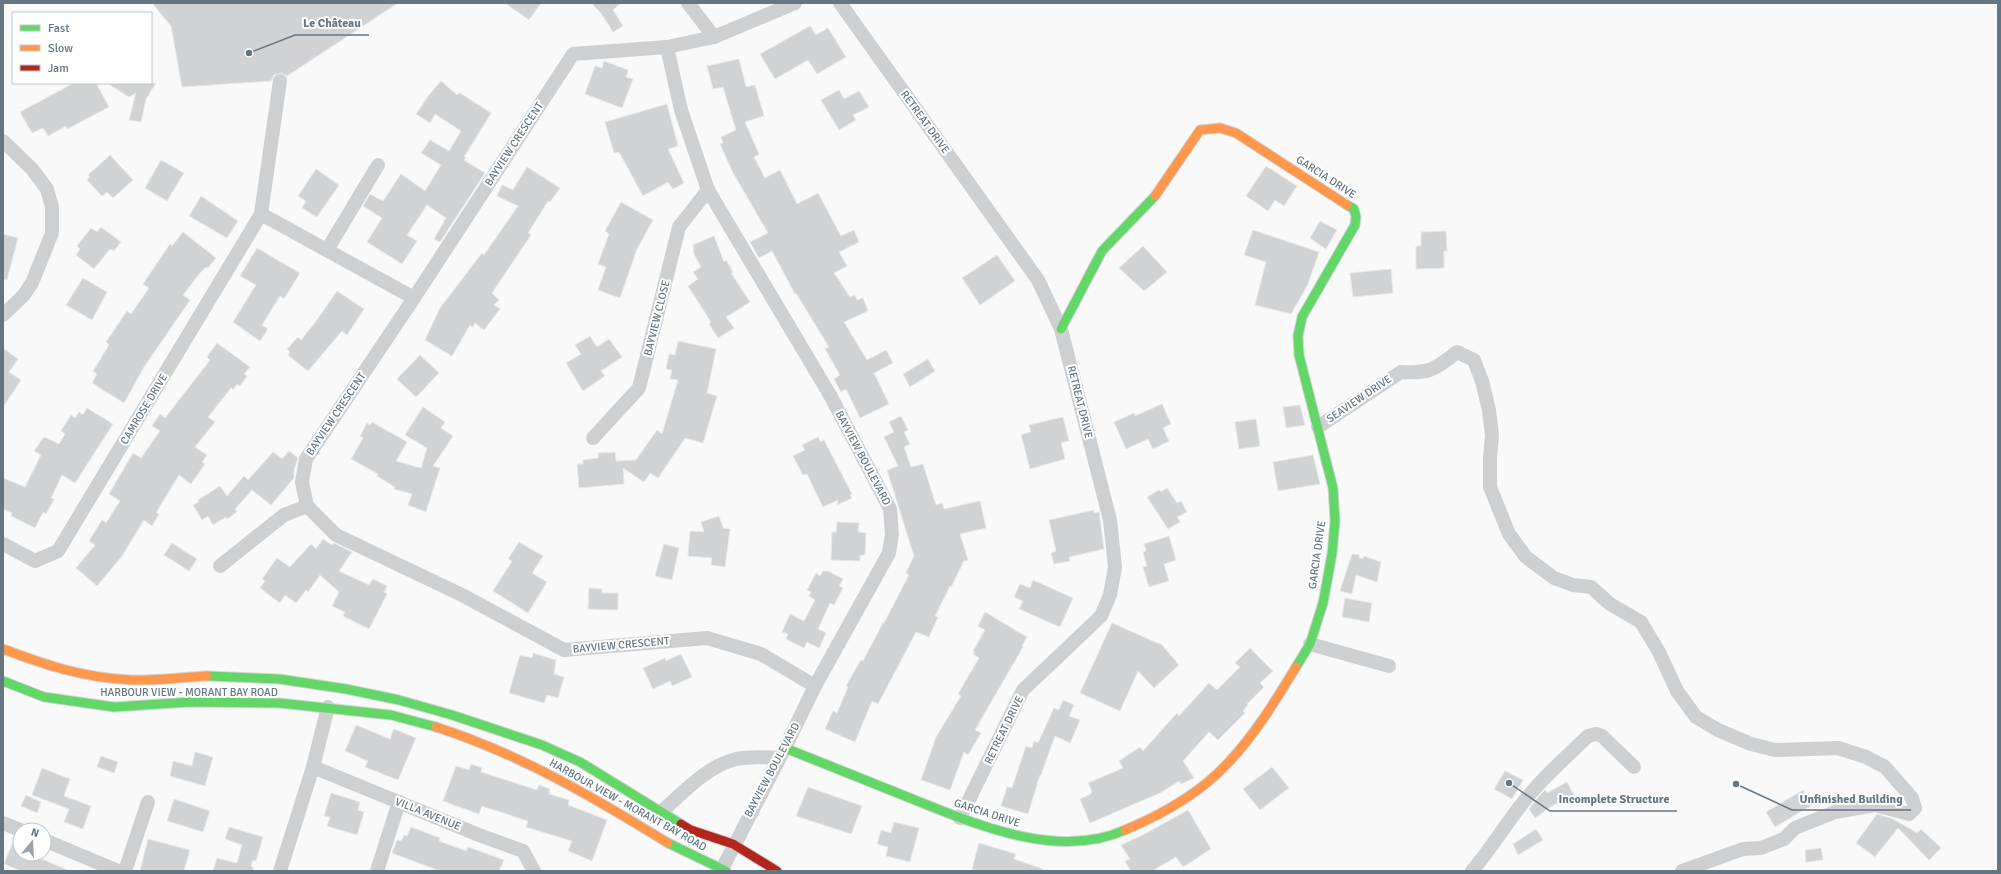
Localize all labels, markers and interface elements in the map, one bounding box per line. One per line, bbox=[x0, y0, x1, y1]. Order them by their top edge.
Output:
callout: Le Château bbox=[295, 11, 369, 35]
legend bbox=[12, 12, 152, 84]
text: Le Château bbox=[303, 16, 361, 31]
text: Fast bbox=[48, 21, 69, 36]
text: Slow bbox=[48, 41, 73, 56]
text: Jam bbox=[48, 61, 69, 76]
street label: RETREAT DRIVE bbox=[898, 88, 952, 156]
street label: BAYVIEW CRESCENT bbox=[482, 99, 546, 188]
street label: GARCIA DRIVE bbox=[1294, 153, 1358, 201]
street label: BAYVIEW CLOSE bbox=[641, 279, 673, 357]
street label: RETREAT DRIVE bbox=[1065, 364, 1095, 440]
street label: BAYVIEW CRESCENT bbox=[303, 370, 369, 458]
street label: CAMROSE DRIVE bbox=[118, 371, 170, 447]
street label: SEAVIEW DRIVE bbox=[1324, 372, 1394, 426]
street label: BAYVIEW BOULEVARD bbox=[833, 409, 893, 507]
street label: GARCIA DRIVE bbox=[1306, 520, 1328, 590]
street label: BAYVIEW CRESCENT bbox=[572, 634, 671, 656]
street label: HARBOUR VIEW - MORANT BAY ROAD bbox=[100, 686, 278, 699]
street label: RETREAT DRIVE bbox=[982, 694, 1026, 766]
street label: BAYVIEW BOULEVARD bbox=[742, 721, 802, 819]
street label: HARBOUR VIEW - MORANT BAY ROAD bbox=[547, 756, 709, 854]
callout: Unfinished Building bbox=[1792, 786, 1911, 810]
callout: Incomplete Structure bbox=[1550, 787, 1677, 811]
text: Incomplete Structure bbox=[1559, 792, 1669, 807]
text: Unfinished Building bbox=[1799, 792, 1903, 807]
street label: VILLA AVENUE bbox=[393, 795, 463, 833]
street label: GARCIA DRIVE bbox=[952, 796, 1022, 830]
north arrow bbox=[12, 822, 52, 862]
text: N bbox=[29, 826, 41, 840]

